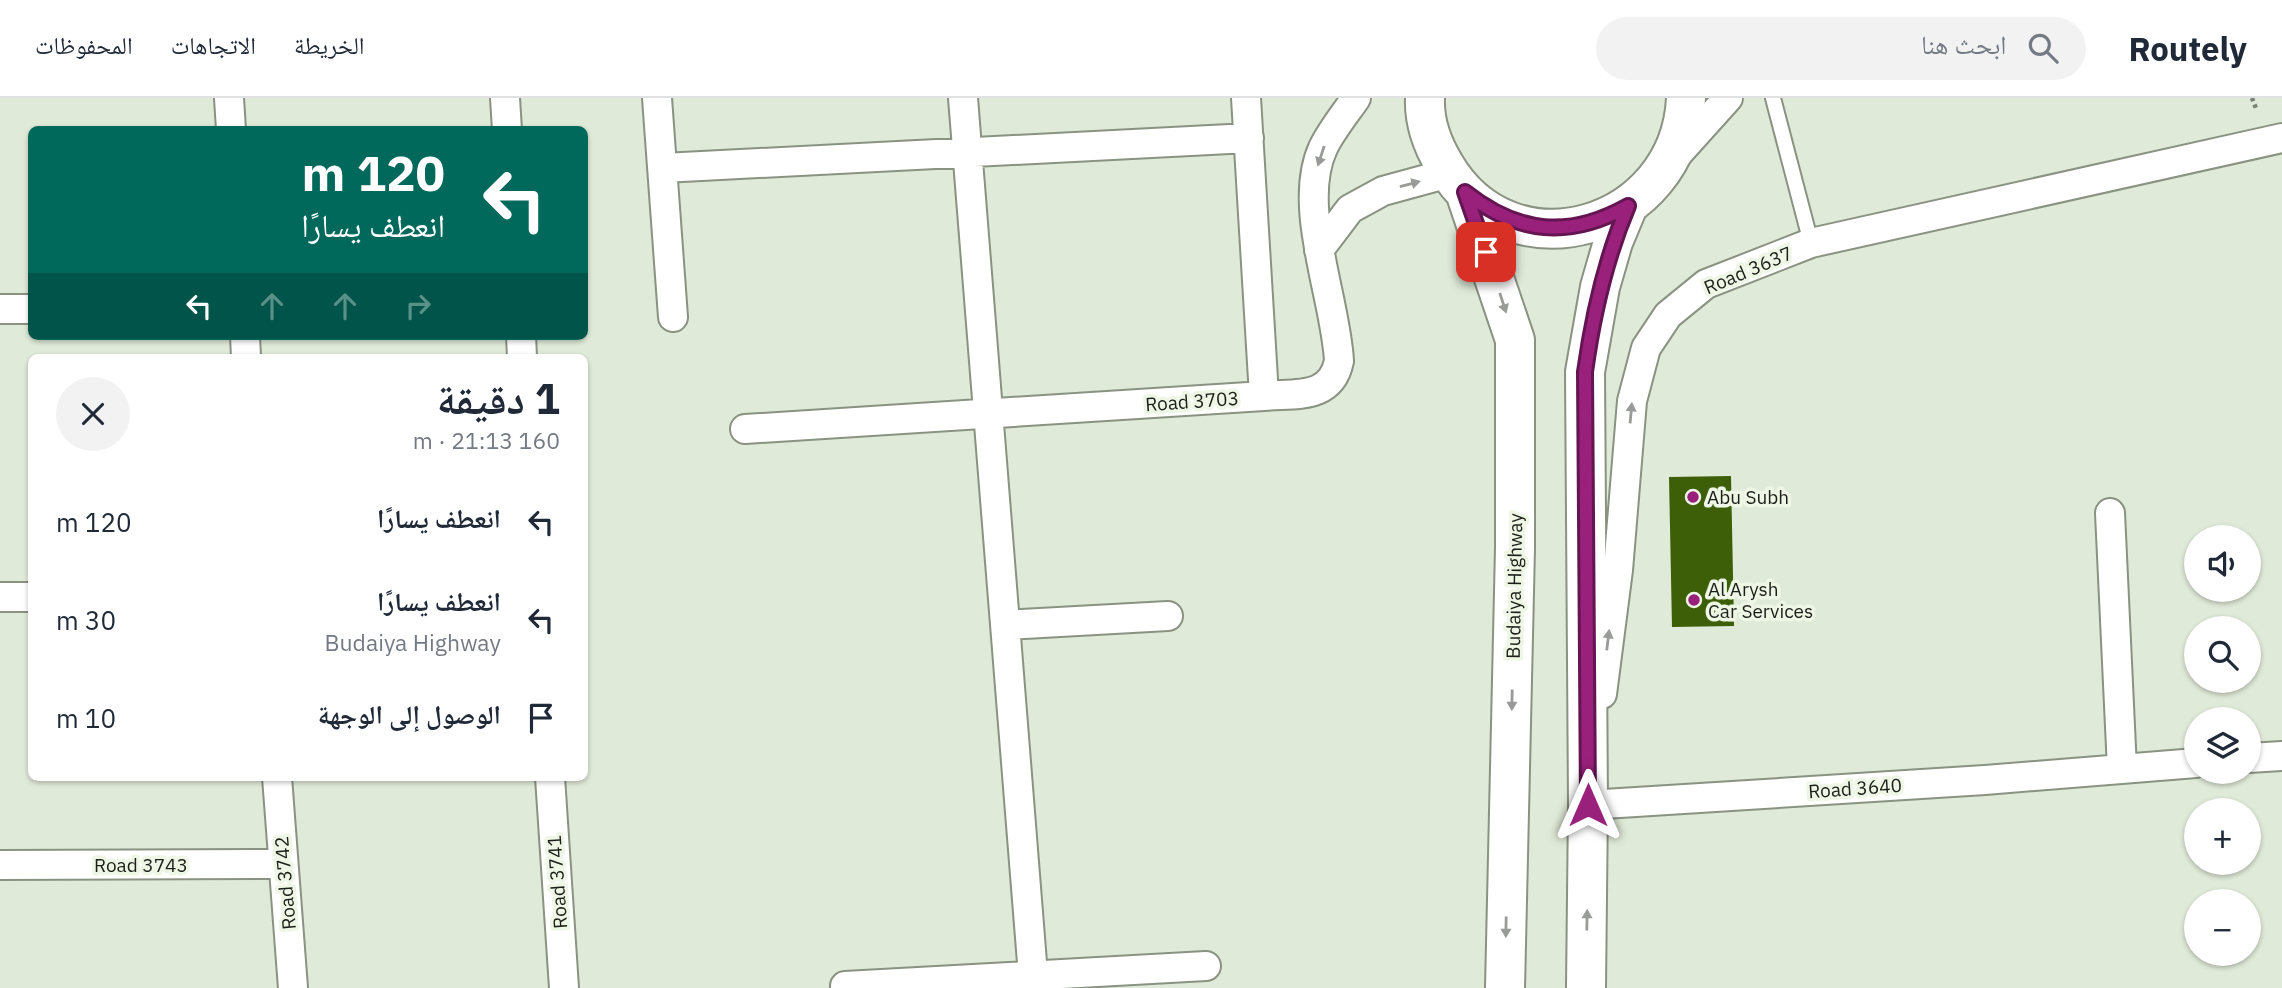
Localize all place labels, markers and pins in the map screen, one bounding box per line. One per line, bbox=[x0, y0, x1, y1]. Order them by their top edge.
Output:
pin bbox=[1456, 222, 1516, 282]
place label: Abu Subh bbox=[1707, 485, 1789, 509]
marker: Abu Subh bbox=[1685, 489, 1701, 505]
place label: Al Arysh Car Services bbox=[1708, 577, 1813, 623]
marker: Al Arysh Car Services bbox=[1686, 592, 1702, 608]

